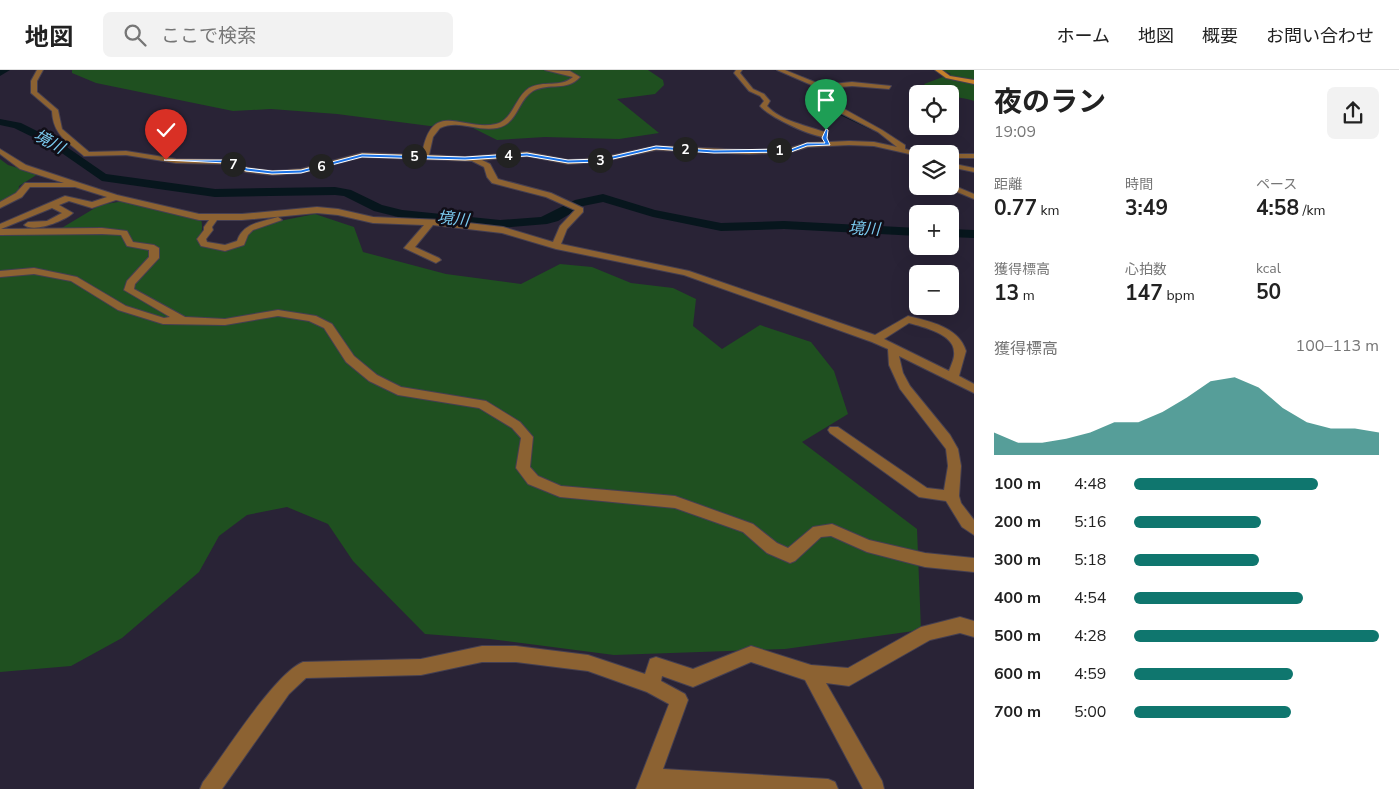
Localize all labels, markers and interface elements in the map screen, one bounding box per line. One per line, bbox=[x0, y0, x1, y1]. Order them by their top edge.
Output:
search box bbox=[103, 12, 453, 57]
text: 地図 bbox=[25, 21, 73, 53]
icon: search bbox=[121, 21, 149, 49]
text: ここで検索 bbox=[161, 23, 256, 49]
text: ホーム bbox=[1057, 24, 1110, 48]
text: 地図 bbox=[1138, 24, 1174, 48]
text: 概要 bbox=[1202, 24, 1238, 48]
text: お問い合わせ bbox=[1266, 24, 1374, 48]
pin bbox=[805, 79, 847, 130]
text: 夜のラン bbox=[994, 83, 1106, 121]
map controls bbox=[909, 85, 959, 315]
button: locate bbox=[909, 85, 959, 135]
icon: arrive bbox=[812, 86, 840, 114]
button: share bbox=[1327, 87, 1379, 139]
pin bbox=[145, 109, 187, 160]
icon: check bbox=[152, 116, 180, 144]
text: 19:09 bbox=[994, 121, 1036, 143]
water label: 境川 bbox=[30, 125, 70, 160]
pin: 2 bbox=[672, 136, 698, 162]
pin: 1 bbox=[766, 138, 792, 162]
text: 2 bbox=[681, 140, 690, 159]
text: 1 bbox=[775, 141, 784, 160]
pin: 4 bbox=[496, 142, 520, 168]
pin: 5 bbox=[402, 144, 426, 168]
button: layers bbox=[909, 145, 959, 195]
text: 4 bbox=[504, 146, 513, 165]
text: 5 bbox=[410, 147, 419, 166]
pin: 3 bbox=[588, 148, 612, 172]
text: 3 bbox=[596, 151, 605, 170]
pin: 7 bbox=[220, 152, 246, 176]
pin: 6 bbox=[308, 154, 334, 178]
text: 7 bbox=[229, 155, 238, 174]
text: 6 bbox=[317, 157, 326, 176]
text: 距離 bbox=[994, 175, 1022, 194]
text: 時間 bbox=[1125, 175, 1153, 194]
text: ペース bbox=[1256, 175, 1297, 194]
text: 0.77 bbox=[994, 194, 1037, 222]
text: 3:49 bbox=[1125, 194, 1168, 222]
text: 4:58 bbox=[1256, 194, 1299, 222]
text: km bbox=[1037, 201, 1060, 220]
text: /km bbox=[1299, 201, 1326, 220]
button: + bbox=[909, 205, 959, 255]
water label: 境川 bbox=[436, 206, 472, 232]
water label: 境川 bbox=[847, 217, 883, 241]
text: kcal bbox=[1256, 259, 1281, 278]
text: 獲得標高 bbox=[994, 260, 1050, 279]
text: 心拍数 bbox=[1125, 260, 1167, 279]
button: − bbox=[909, 265, 959, 315]
text: 50 bbox=[1256, 278, 1281, 306]
text: 13 bbox=[994, 279, 1019, 307]
text: 147 bbox=[1125, 279, 1163, 307]
text: m bbox=[1019, 286, 1035, 305]
text: bpm bbox=[1163, 286, 1195, 305]
text: 100–113 m bbox=[1296, 335, 1379, 357]
text: 獲得標高 bbox=[994, 338, 1058, 360]
text: 100 m bbox=[994, 473, 1041, 495]
text: 4:48 bbox=[1074, 473, 1106, 495]
text: 200 m bbox=[994, 511, 1041, 533]
text: 5:16 bbox=[1074, 511, 1106, 533]
text: 300 m bbox=[994, 549, 1041, 571]
text: 5:18 bbox=[1074, 549, 1106, 571]
text: 400 m bbox=[994, 587, 1041, 609]
text: 4:54 bbox=[1074, 587, 1106, 609]
text: 500 m bbox=[994, 625, 1041, 647]
text: 4:28 bbox=[1074, 625, 1106, 647]
text: 600 m bbox=[994, 663, 1041, 685]
text: 4:59 bbox=[1074, 663, 1106, 685]
text: 700 m bbox=[994, 701, 1041, 723]
text: 5:00 bbox=[1074, 701, 1106, 723]

